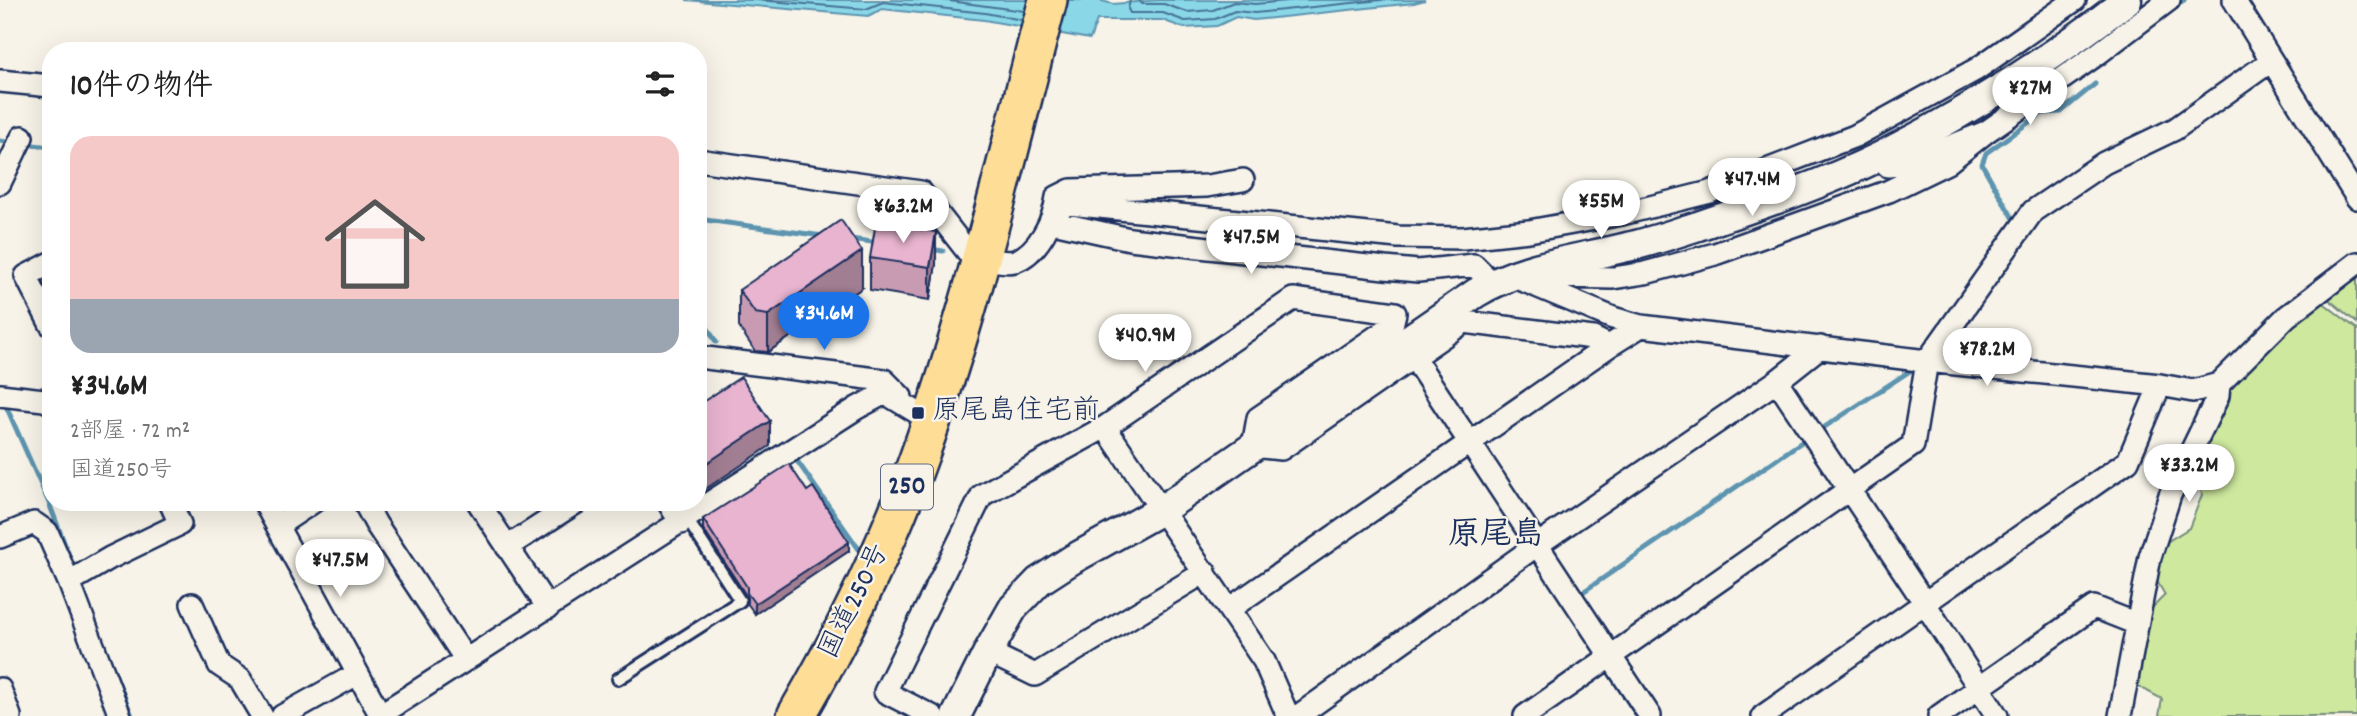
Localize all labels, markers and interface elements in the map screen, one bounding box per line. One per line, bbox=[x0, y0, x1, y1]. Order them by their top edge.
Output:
icon: filters bbox=[641, 65, 679, 103]
text: 10件の物件 bbox=[70, 67, 213, 110]
pin: ¥27M bbox=[1989, 68, 2071, 127]
text: ¥27M bbox=[2008, 73, 2052, 106]
pin: ¥47.4M bbox=[1695, 158, 1809, 218]
text: ¥47.4M bbox=[1724, 164, 1780, 197]
pin: ¥55M bbox=[1560, 180, 1642, 240]
icon: home bbox=[312, 181, 438, 307]
pin: ¥63.2M bbox=[846, 186, 960, 245]
text: ¥55M bbox=[1578, 186, 1624, 219]
text: ¥63.2M bbox=[873, 191, 933, 224]
pin: ¥47.5M bbox=[1194, 216, 1308, 276]
text: ¥47.5M bbox=[1222, 222, 1280, 255]
pin: ¥34.6M bbox=[767, 292, 881, 352]
text: ¥34.6M bbox=[794, 298, 854, 331]
pin: ¥40.9M bbox=[1088, 314, 1202, 374]
text: ¥40.9M bbox=[1114, 320, 1176, 353]
pin: ¥78.2M bbox=[1930, 328, 2044, 388]
text: ¥78.2M bbox=[1959, 334, 2015, 367]
text: ¥34.6M bbox=[70, 367, 148, 410]
place label: 原尾島住宅前 bbox=[932, 393, 1100, 433]
marker: 原尾島住宅前 bbox=[910, 405, 926, 421]
text: 2部屋 · 72 m² bbox=[70, 416, 190, 449]
pin: ¥33.2M bbox=[2132, 444, 2246, 504]
text: ¥33.2M bbox=[2160, 450, 2218, 483]
text: 国道250号 bbox=[70, 455, 172, 488]
road number: 250 bbox=[881, 464, 933, 509]
district label: 原尾島 bbox=[1448, 514, 1544, 560]
street label: 国道250号 bbox=[811, 537, 901, 667]
pin: ¥47.5M bbox=[283, 540, 397, 599]
text: ¥47.5M bbox=[311, 545, 369, 578]

